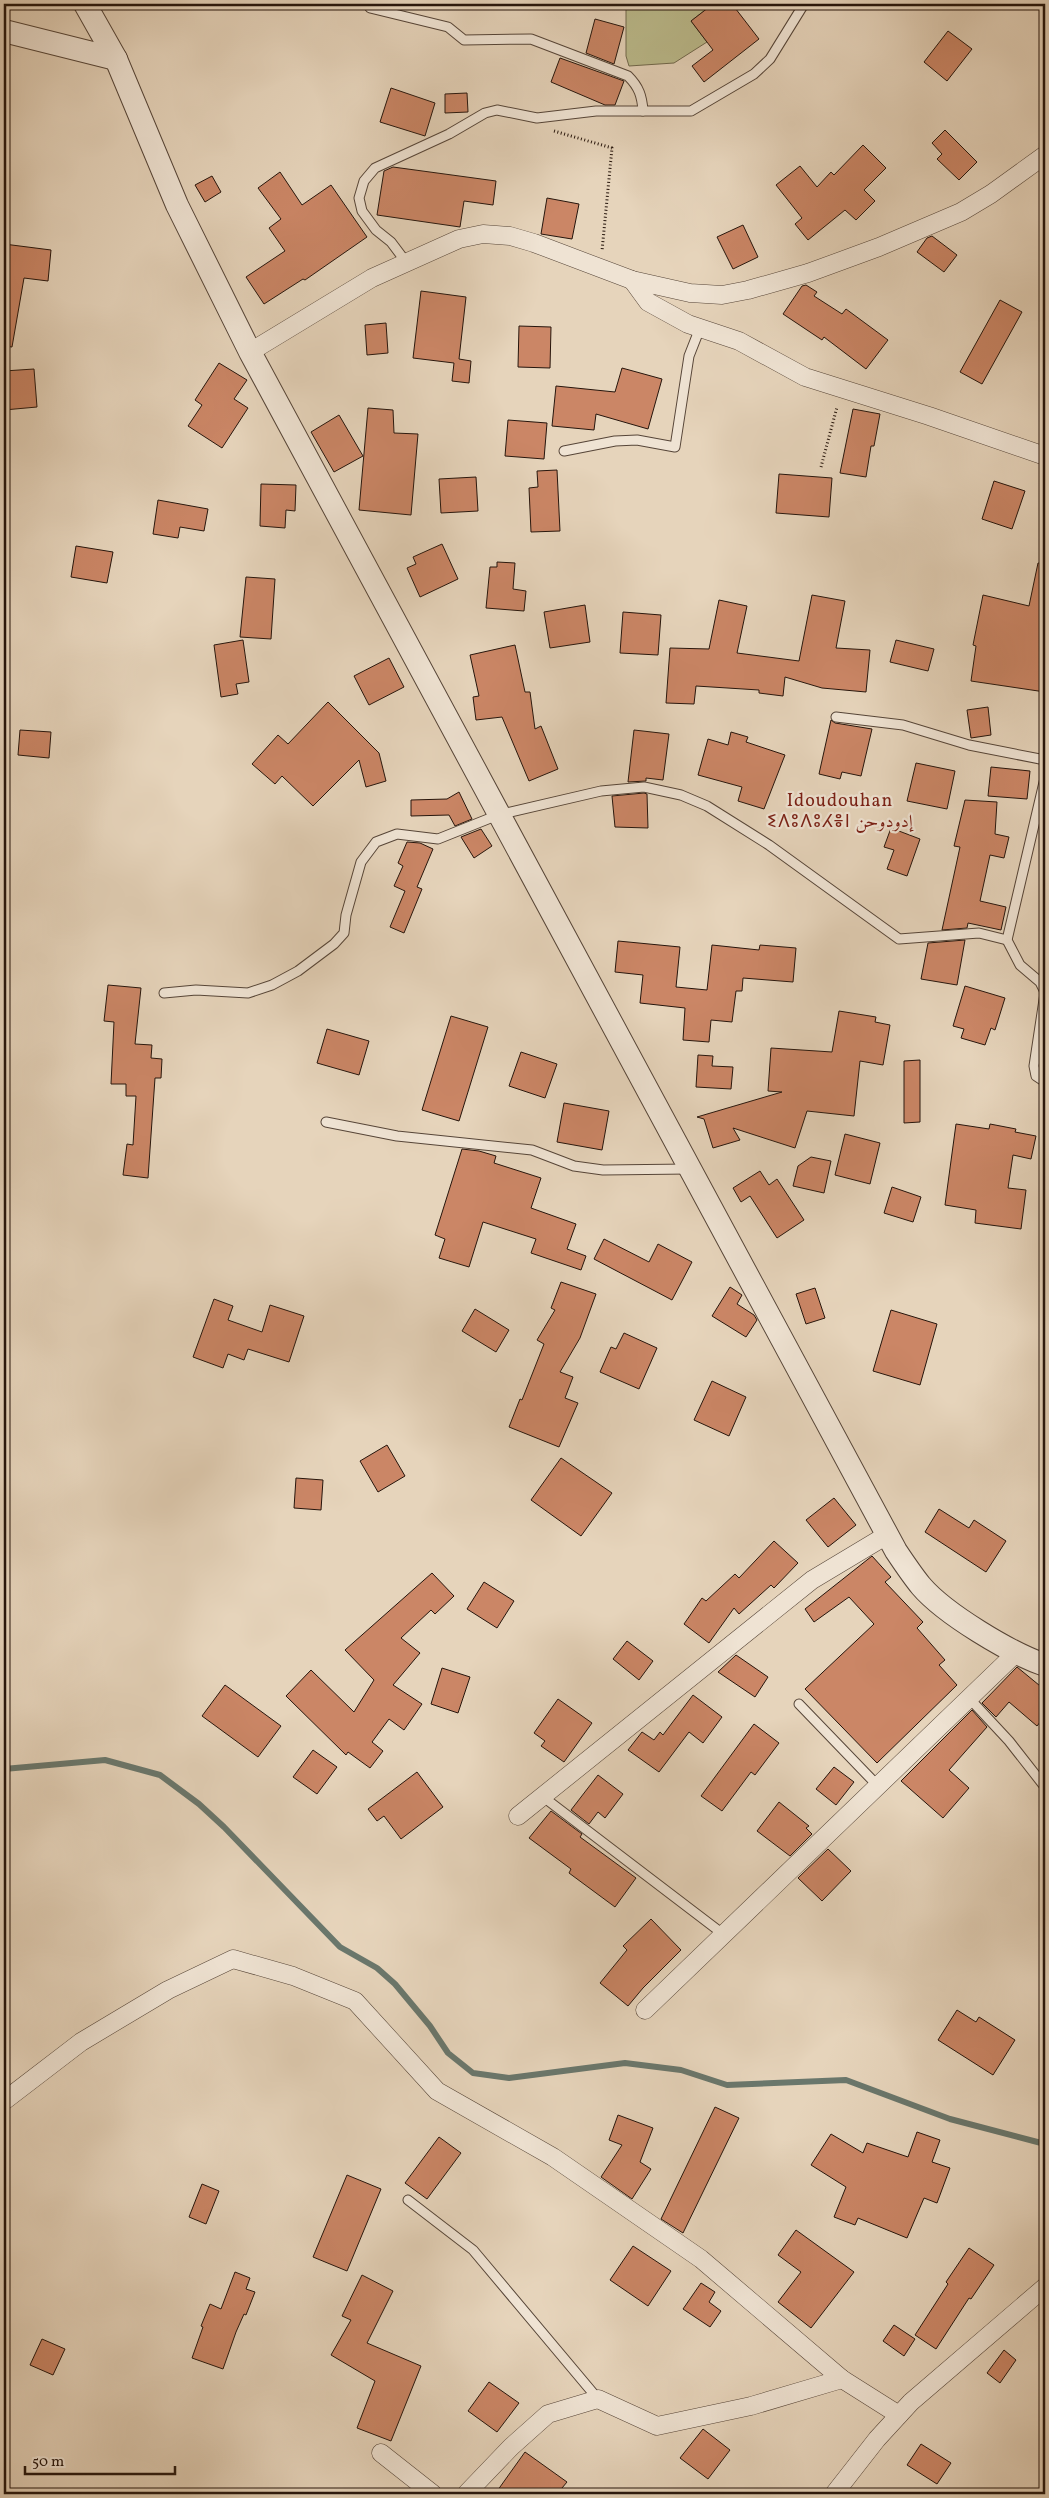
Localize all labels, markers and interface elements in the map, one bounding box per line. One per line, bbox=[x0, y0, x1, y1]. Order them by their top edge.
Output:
district label: Idoudouhan ⵉⴷⵓⴷⵓⵃⴻⵏ إدودوحن bbox=[767, 789, 914, 835]
scale bar bbox=[25, 2443, 175, 2475]
text: 50 m bbox=[32, 2452, 64, 2473]

